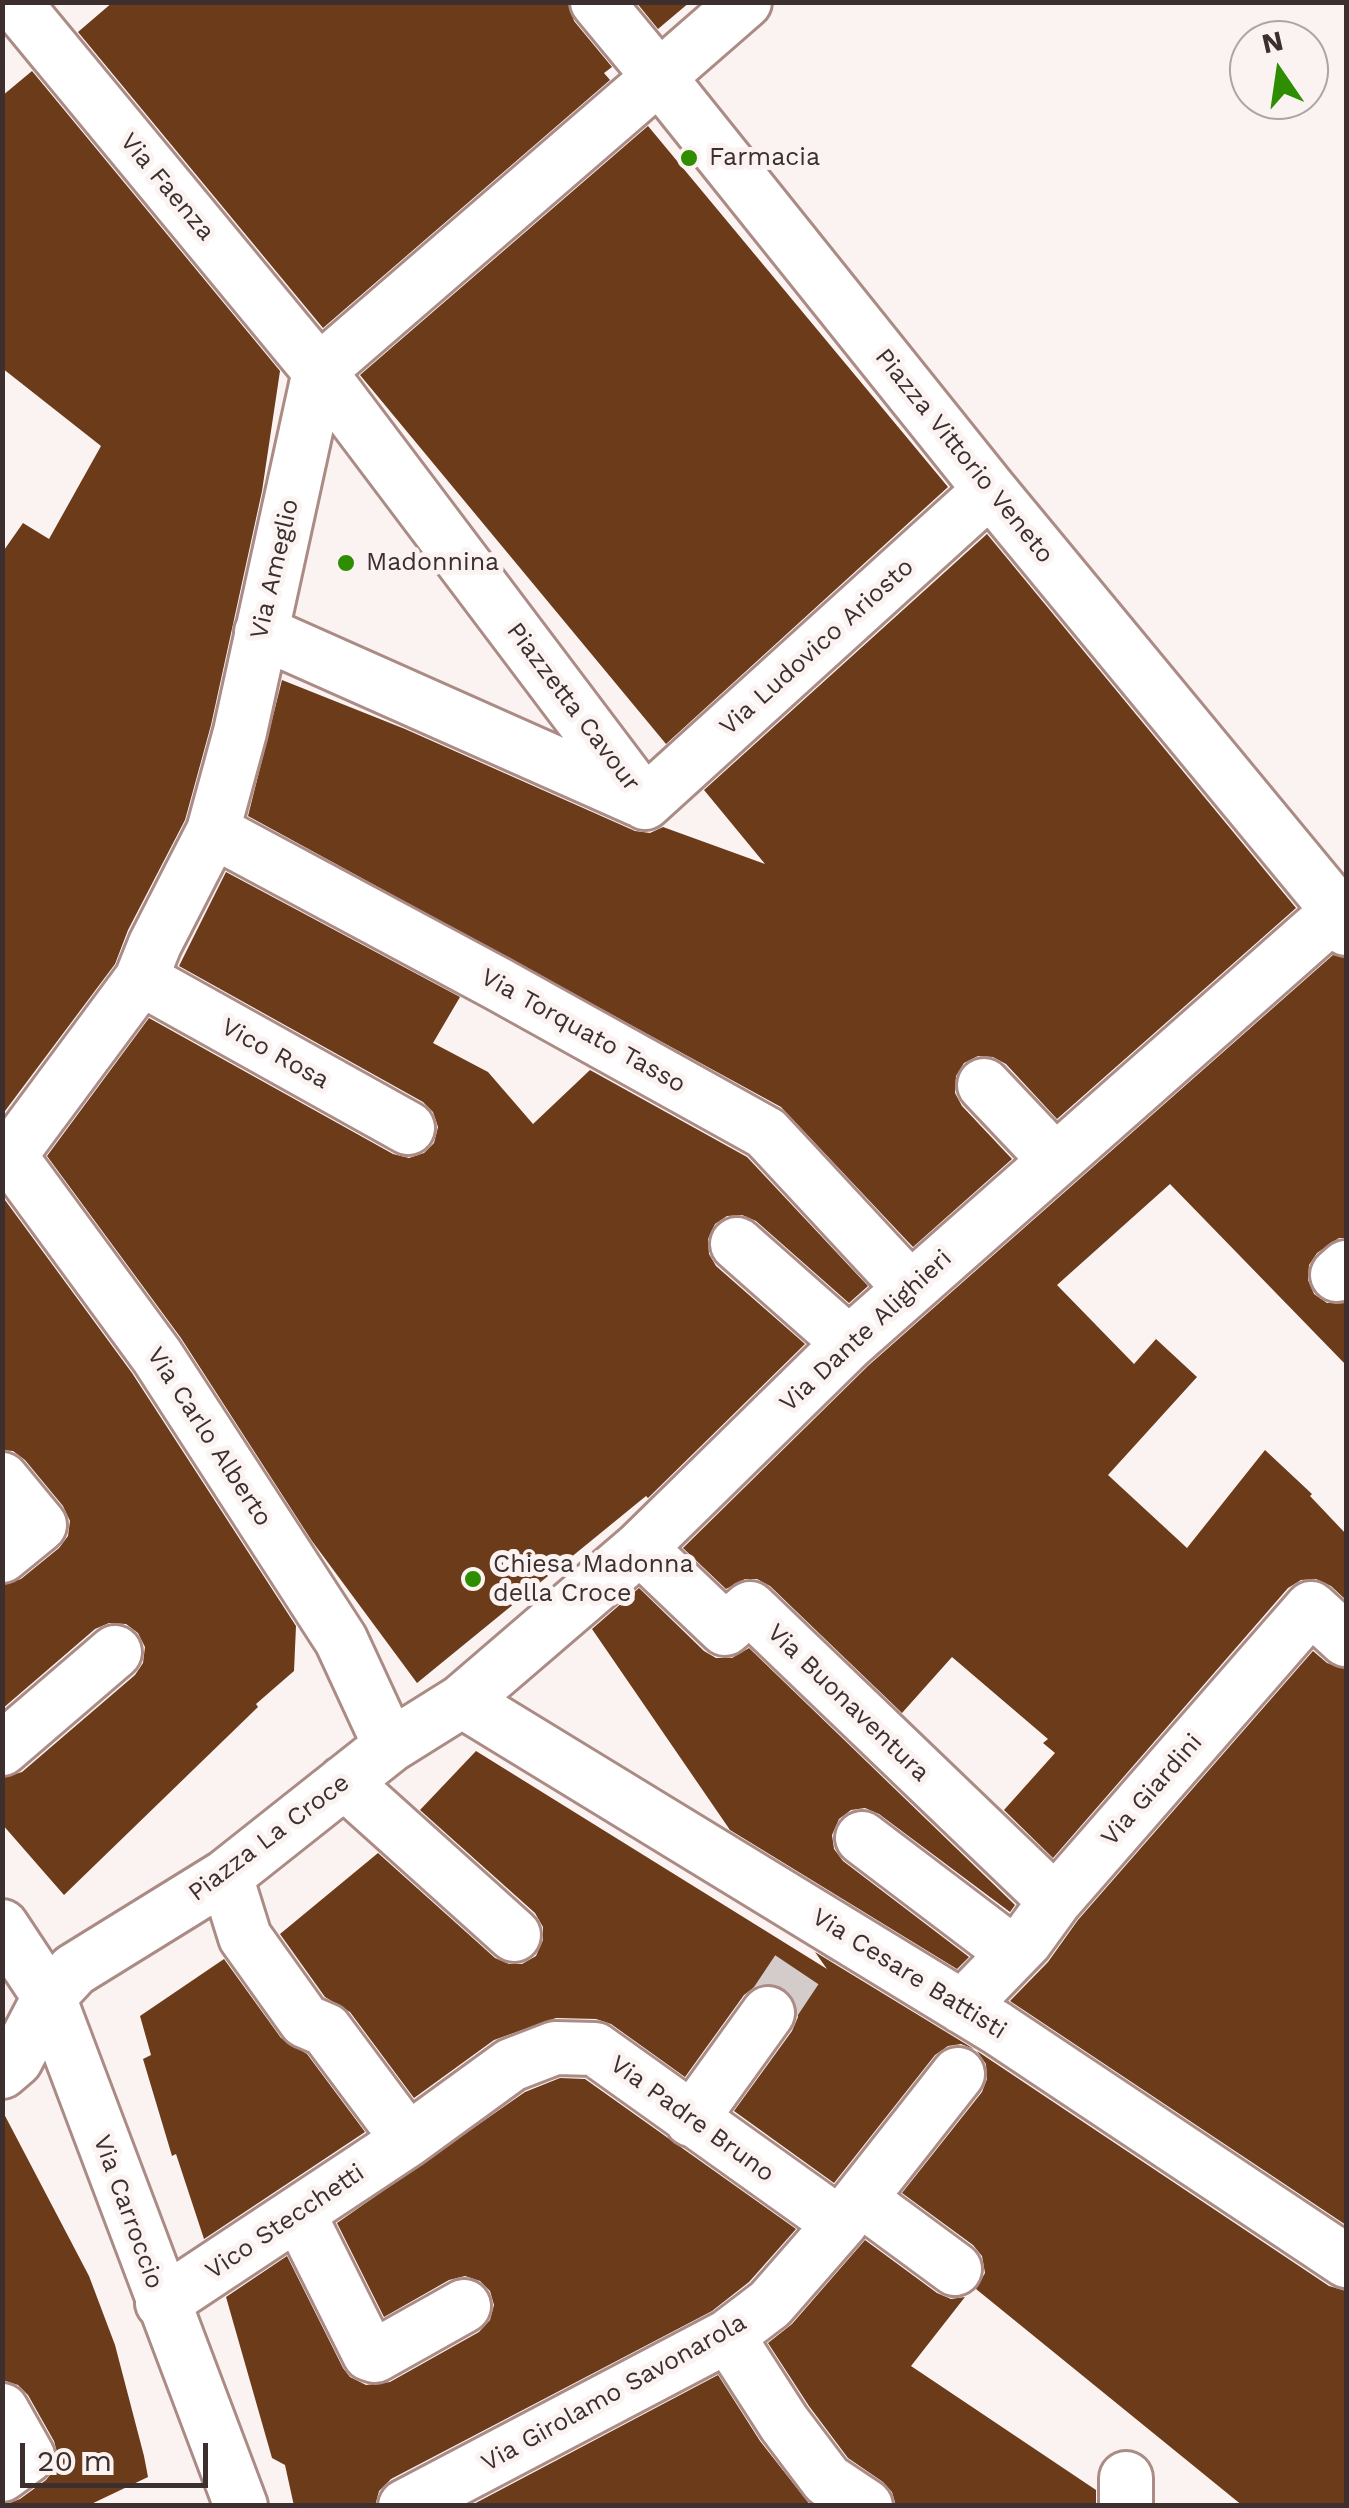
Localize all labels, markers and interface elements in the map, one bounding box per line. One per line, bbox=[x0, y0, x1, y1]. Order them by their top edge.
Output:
north arrow bbox=[1229, 20, 1329, 120]
text: N bbox=[1259, 24, 1286, 61]
street label: Via Faenza bbox=[113, 127, 221, 247]
place label: Farmacia bbox=[709, 143, 820, 173]
marker: Farmacia bbox=[678, 147, 700, 169]
street label: Piazza Vittorio Veneto bbox=[868, 343, 1060, 569]
street label: Via Ameglio bbox=[244, 496, 306, 642]
place label: Madonnina bbox=[366, 548, 499, 578]
marker: Madonnina bbox=[335, 552, 357, 574]
street label: Via Ludovico Ariosto bbox=[714, 552, 920, 742]
street label: Piazzetta Cavour bbox=[500, 617, 646, 797]
street label: Via Torquato Tasso bbox=[475, 962, 691, 1100]
street label: Vico Rosa bbox=[216, 1012, 334, 1096]
street label: Via Dante Alighieri bbox=[774, 1244, 958, 1418]
street label: Via Carlo Alberto bbox=[140, 1342, 278, 1532]
place label: Chiesa Madonna della Croce bbox=[493, 1550, 694, 1609]
marker: Chiesa Madonna della Croce bbox=[462, 1568, 484, 1590]
street label: Via Buonaventura bbox=[761, 1618, 935, 1788]
street label: Via Giardini bbox=[1095, 1728, 1209, 1852]
street label: Piazza La Croce bbox=[183, 1768, 355, 1908]
street label: Via Cesare Battisti bbox=[806, 1902, 1012, 2046]
street label: Via Padre Bruno bbox=[604, 2049, 780, 2189]
street label: Via Carroccio bbox=[86, 2131, 170, 2293]
street label: Vico Stecchetti bbox=[200, 2158, 370, 2286]
street label: Via Girolamo Savonarola bbox=[476, 2308, 752, 2478]
scale bar bbox=[25, 2423, 212, 2485]
text: 20 m bbox=[37, 2443, 112, 2478]

